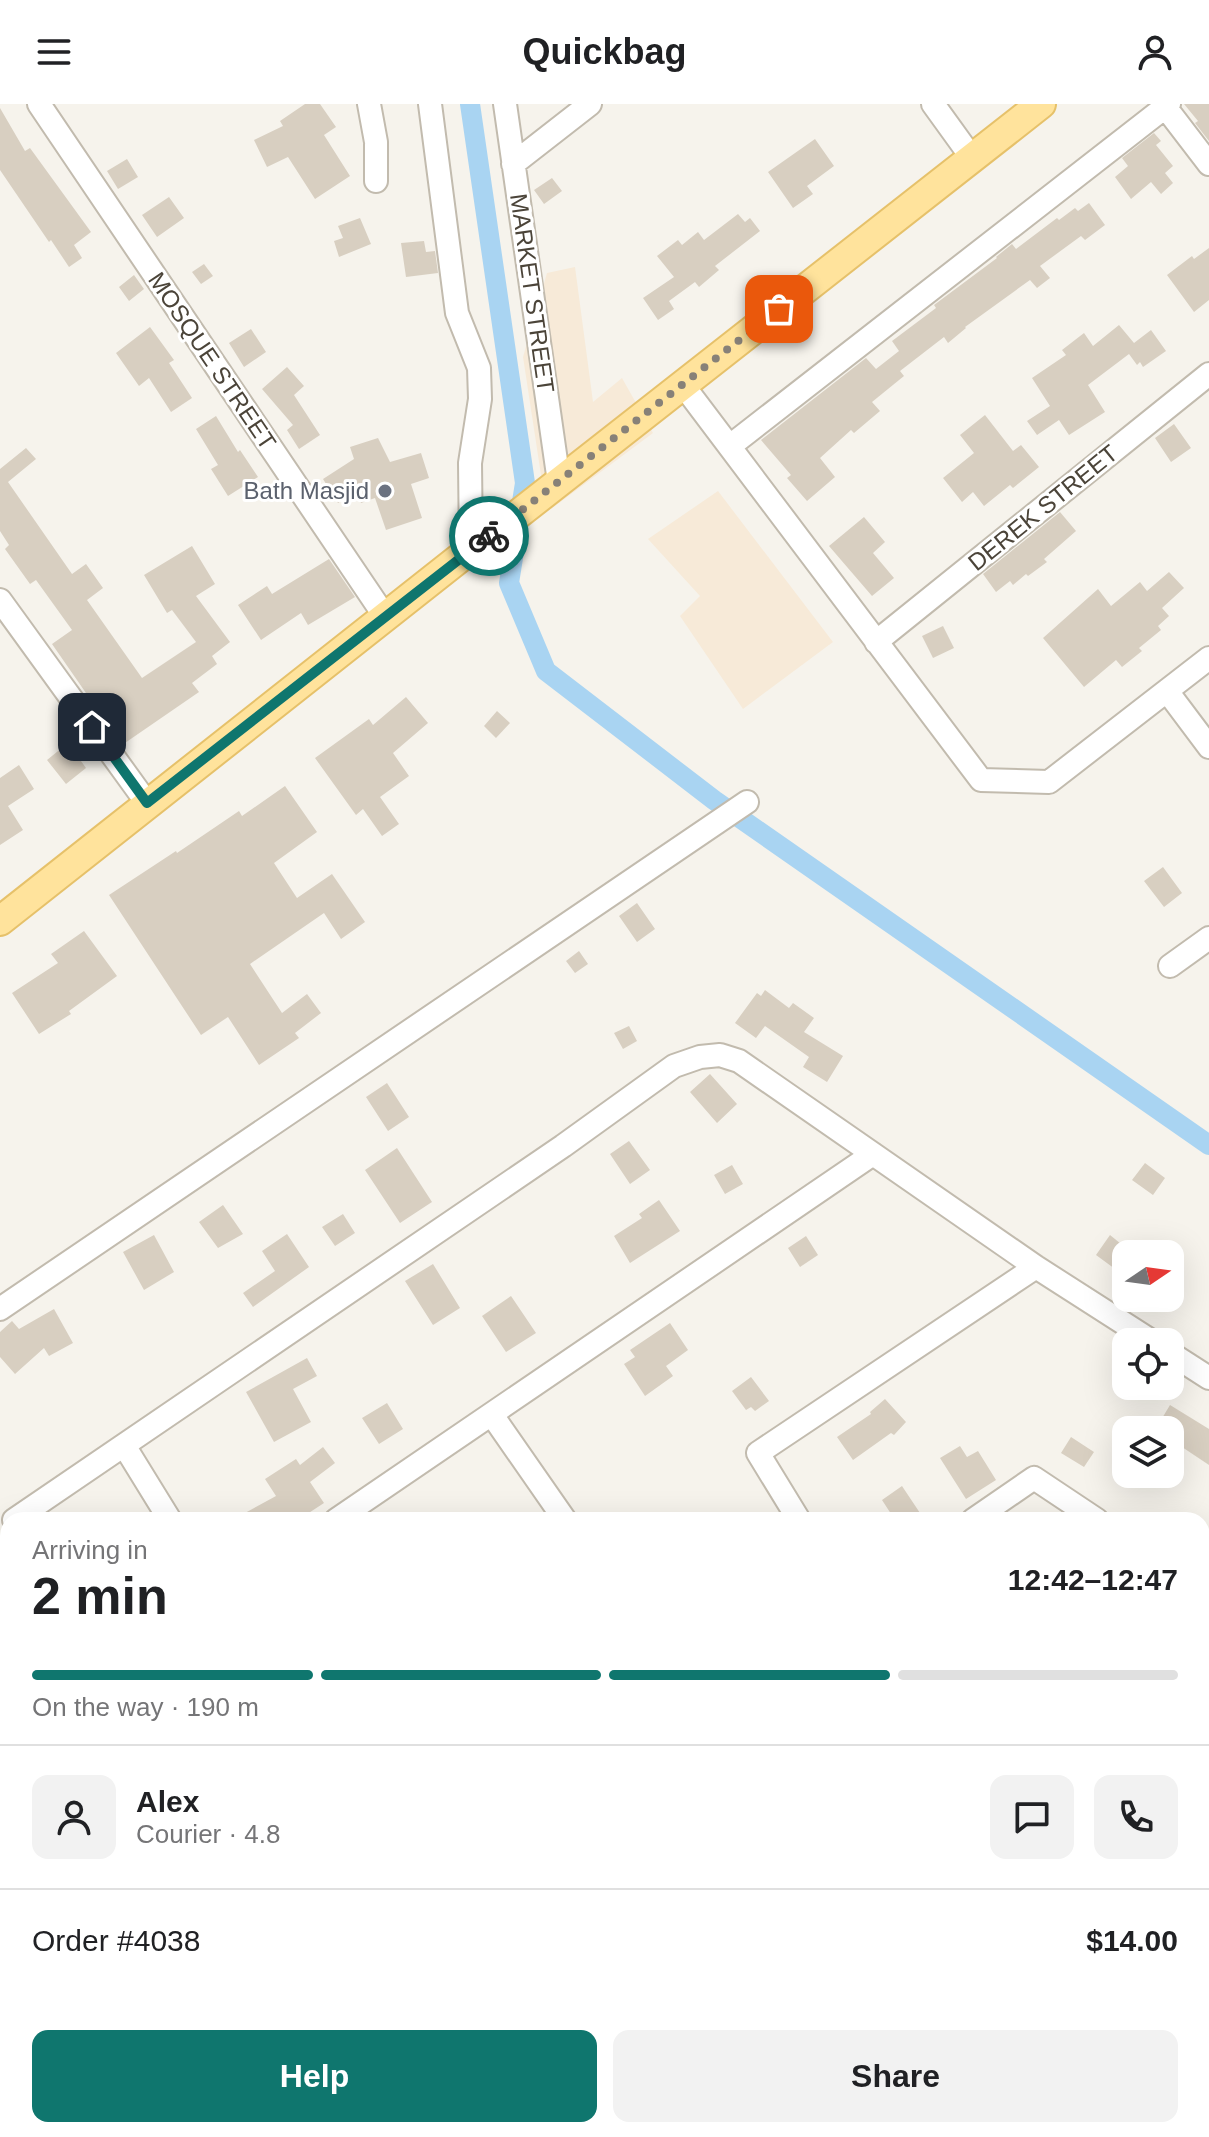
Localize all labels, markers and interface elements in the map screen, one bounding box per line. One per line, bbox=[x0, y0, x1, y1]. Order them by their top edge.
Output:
icon: menu bbox=[32, 30, 76, 74]
icon: person bbox=[1133, 30, 1177, 74]
text: Quickbag bbox=[522, 31, 687, 72]
street label: MARKET STREET bbox=[505, 192, 560, 395]
street label: MOSQUE STREET bbox=[143, 267, 282, 455]
pin bbox=[745, 275, 813, 343]
icon: bag bbox=[757, 287, 801, 331]
street label: DEREK STREET bbox=[963, 439, 1123, 576]
place label: Bath Masjid bbox=[244, 477, 369, 504]
marker: Bath Masjid bbox=[376, 482, 394, 500]
courier bbox=[449, 496, 529, 576]
icon: bike bbox=[467, 514, 511, 558]
pin bbox=[58, 693, 126, 761]
icon: home bbox=[70, 705, 114, 749]
north arrow bbox=[1112, 1240, 1184, 1312]
map controls bbox=[1112, 1240, 1184, 1488]
button: locate bbox=[1112, 1328, 1184, 1400]
button: layers bbox=[1112, 1416, 1184, 1488]
text: Arriving in bbox=[32, 1535, 148, 1565]
text: 12:42–12:47 bbox=[1008, 1563, 1178, 1596]
text: 2 min bbox=[32, 1567, 168, 1625]
text: On the way · 190 m bbox=[32, 1692, 259, 1722]
button: person bbox=[32, 1775, 116, 1859]
button: chat bbox=[990, 1775, 1074, 1859]
button: phone bbox=[1094, 1775, 1178, 1859]
text: Alex bbox=[136, 1785, 199, 1818]
text: Courier · 4.8 bbox=[136, 1819, 281, 1849]
text: Order #4038 bbox=[32, 1924, 200, 1957]
text: $14.00 bbox=[1086, 1924, 1178, 1957]
button: Help bbox=[32, 2030, 597, 2122]
button: Share bbox=[613, 2030, 1178, 2122]

